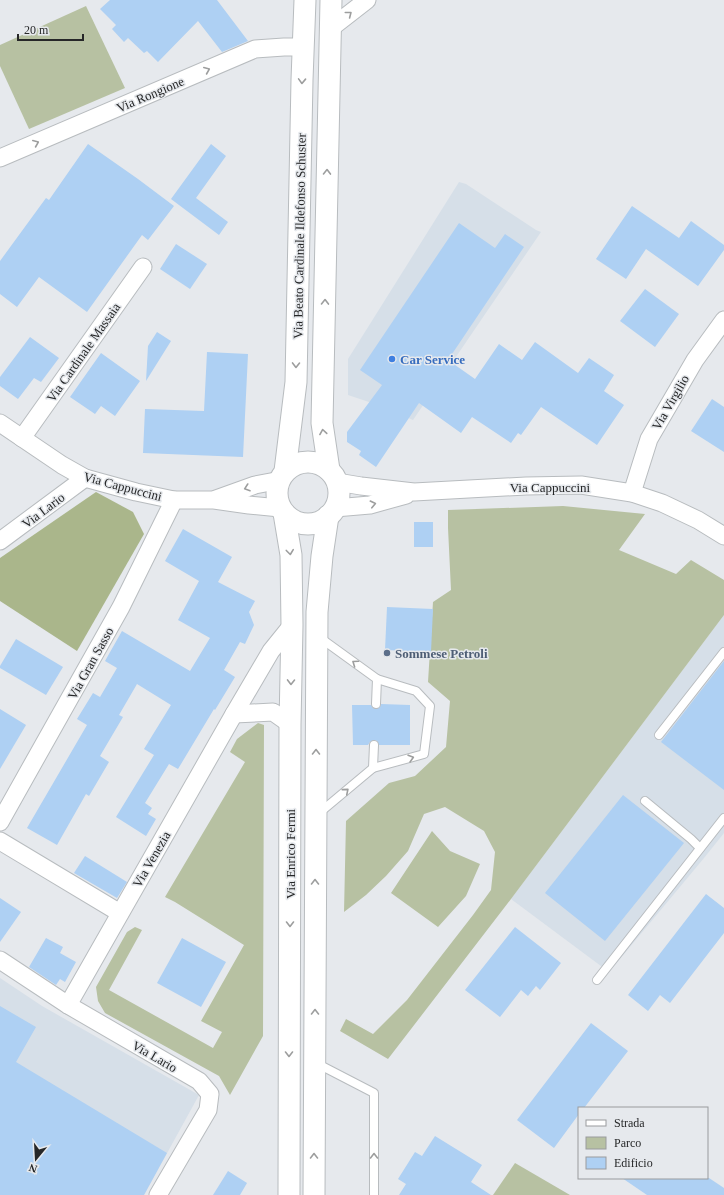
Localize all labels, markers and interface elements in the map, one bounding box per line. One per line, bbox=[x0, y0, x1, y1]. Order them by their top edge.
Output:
one-way arrow bbox=[344, 11, 351, 18]
scale bar bbox=[18, 16, 83, 42]
text: 20 m bbox=[24, 23, 49, 37]
one-way arrow bbox=[203, 67, 210, 75]
street label: Via Rongione bbox=[114, 73, 186, 115]
one-way arrow bbox=[298, 78, 306, 84]
street label: Via Beato Cardinale Ildefonso Schuster bbox=[290, 132, 309, 339]
one-way arrow bbox=[32, 140, 39, 148]
one-way arrow bbox=[323, 169, 332, 175]
one-way arrow bbox=[320, 299, 329, 305]
street label: Via Cardinale Massaia bbox=[44, 300, 123, 405]
place label: Car Service bbox=[400, 352, 465, 367]
marker: Car Service bbox=[387, 354, 397, 364]
one-way arrow bbox=[292, 362, 300, 368]
street label: Via Virgilio bbox=[649, 372, 692, 432]
one-way arrow bbox=[319, 429, 328, 435]
street label: Via Cappuccini bbox=[82, 469, 164, 504]
street label: Via Cappuccini bbox=[510, 480, 591, 495]
one-way arrow bbox=[244, 483, 251, 492]
street label: Via Lario bbox=[19, 490, 68, 531]
one-way arrow bbox=[370, 500, 377, 508]
one-way arrow bbox=[285, 549, 294, 555]
street label: Via Gran Sasso bbox=[64, 625, 116, 702]
place label: Sommese Petroli bbox=[395, 646, 488, 661]
marker: Sommese Petroli bbox=[382, 648, 392, 658]
one-way arrow bbox=[352, 660, 359, 668]
one-way arrow bbox=[287, 679, 295, 685]
one-way arrow bbox=[312, 749, 320, 755]
one-way arrow bbox=[407, 754, 414, 763]
one-way arrow bbox=[341, 789, 348, 796]
street label: Via Enrico Fermi bbox=[283, 809, 298, 899]
street label: Via Venezia bbox=[129, 828, 174, 890]
one-way arrow bbox=[311, 879, 319, 885]
one-way arrow bbox=[286, 921, 294, 927]
one-way arrow bbox=[311, 1009, 319, 1015]
street label: Via Lario bbox=[130, 1038, 180, 1075]
one-way arrow bbox=[285, 1051, 293, 1057]
legend bbox=[578, 1107, 708, 1179]
text: Strada bbox=[614, 1116, 645, 1130]
text: Parco bbox=[614, 1136, 641, 1150]
north arrow bbox=[16, 1139, 56, 1179]
one-way arrow bbox=[310, 1153, 318, 1159]
one-way arrow bbox=[370, 1153, 378, 1159]
text: Edificio bbox=[614, 1156, 653, 1170]
text: N bbox=[27, 1162, 39, 1175]

